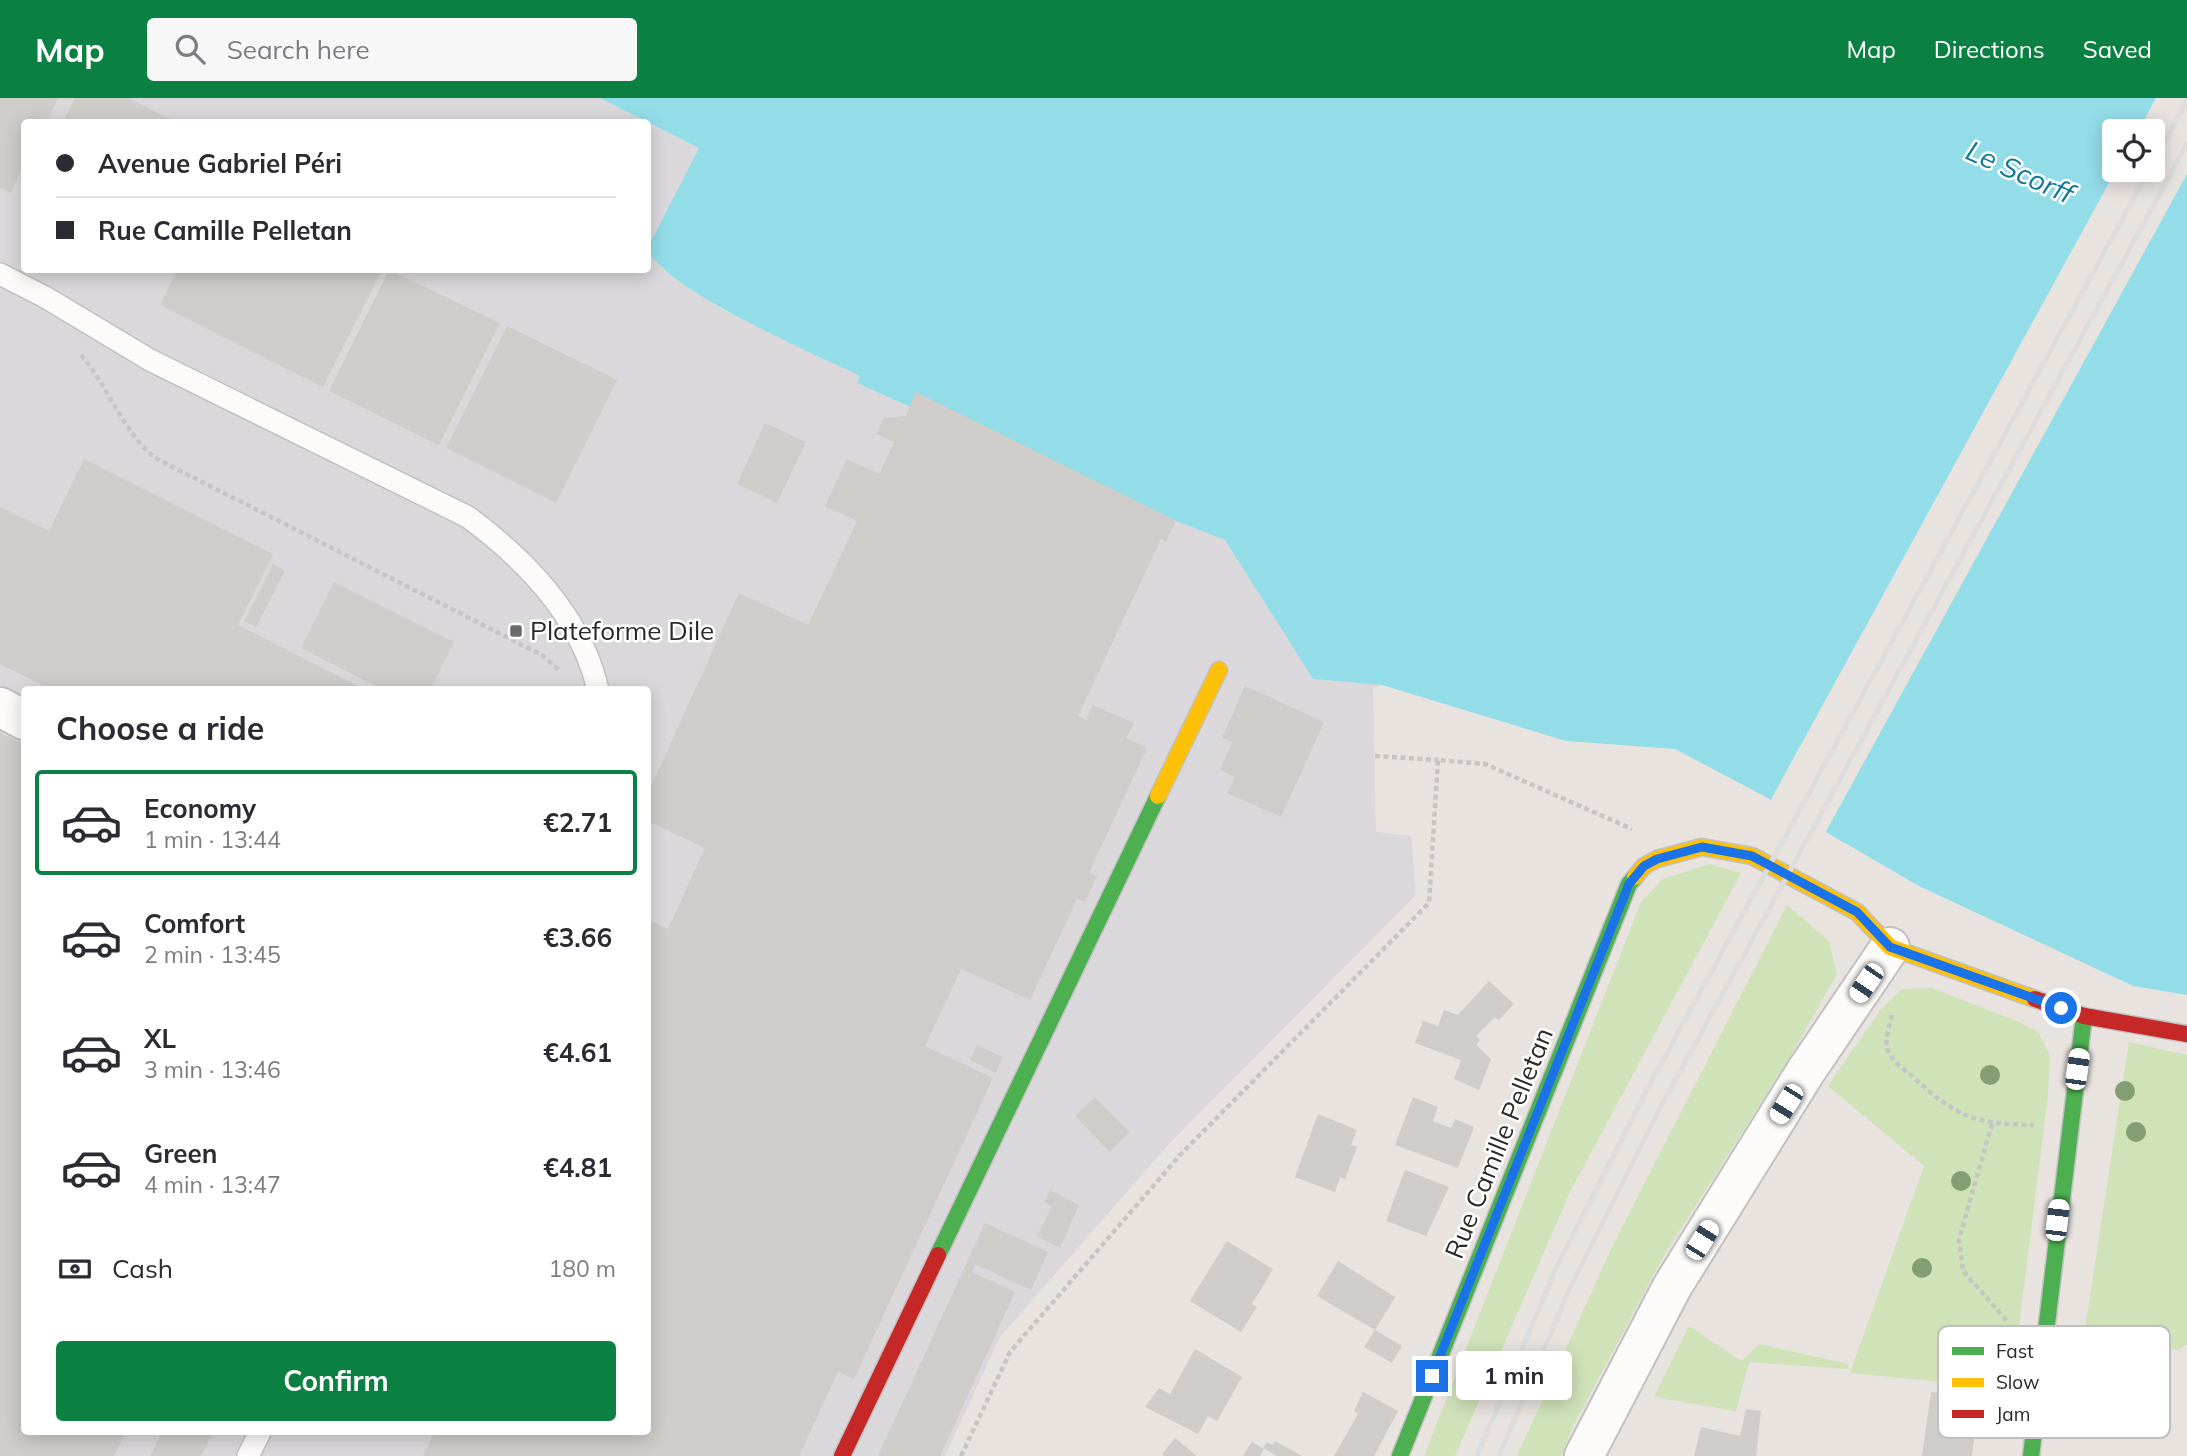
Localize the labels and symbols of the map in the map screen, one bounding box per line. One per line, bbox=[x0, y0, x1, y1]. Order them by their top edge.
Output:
water label: Le Scorff bbox=[1961, 132, 2082, 212]
place label: Plateforme Dile bbox=[530, 614, 714, 647]
marker: Plateforme Dile bbox=[508, 623, 524, 639]
car bbox=[1846, 960, 1887, 1006]
route start bbox=[2045, 992, 2077, 1024]
street label: Rue Camille Pelletan bbox=[1437, 1023, 1560, 1263]
car bbox=[2064, 1047, 2091, 1091]
car bbox=[1766, 1081, 1807, 1127]
car bbox=[2045, 1198, 2070, 1242]
car bbox=[1682, 1217, 1723, 1263]
legend bbox=[1938, 1326, 2170, 1438]
text: Fast bbox=[1996, 1339, 2034, 1363]
callout: 1 min bbox=[1456, 1352, 1572, 1400]
route end bbox=[1416, 1360, 1448, 1392]
text: Slow bbox=[1996, 1370, 2040, 1394]
text: Jam bbox=[1996, 1402, 2030, 1426]

